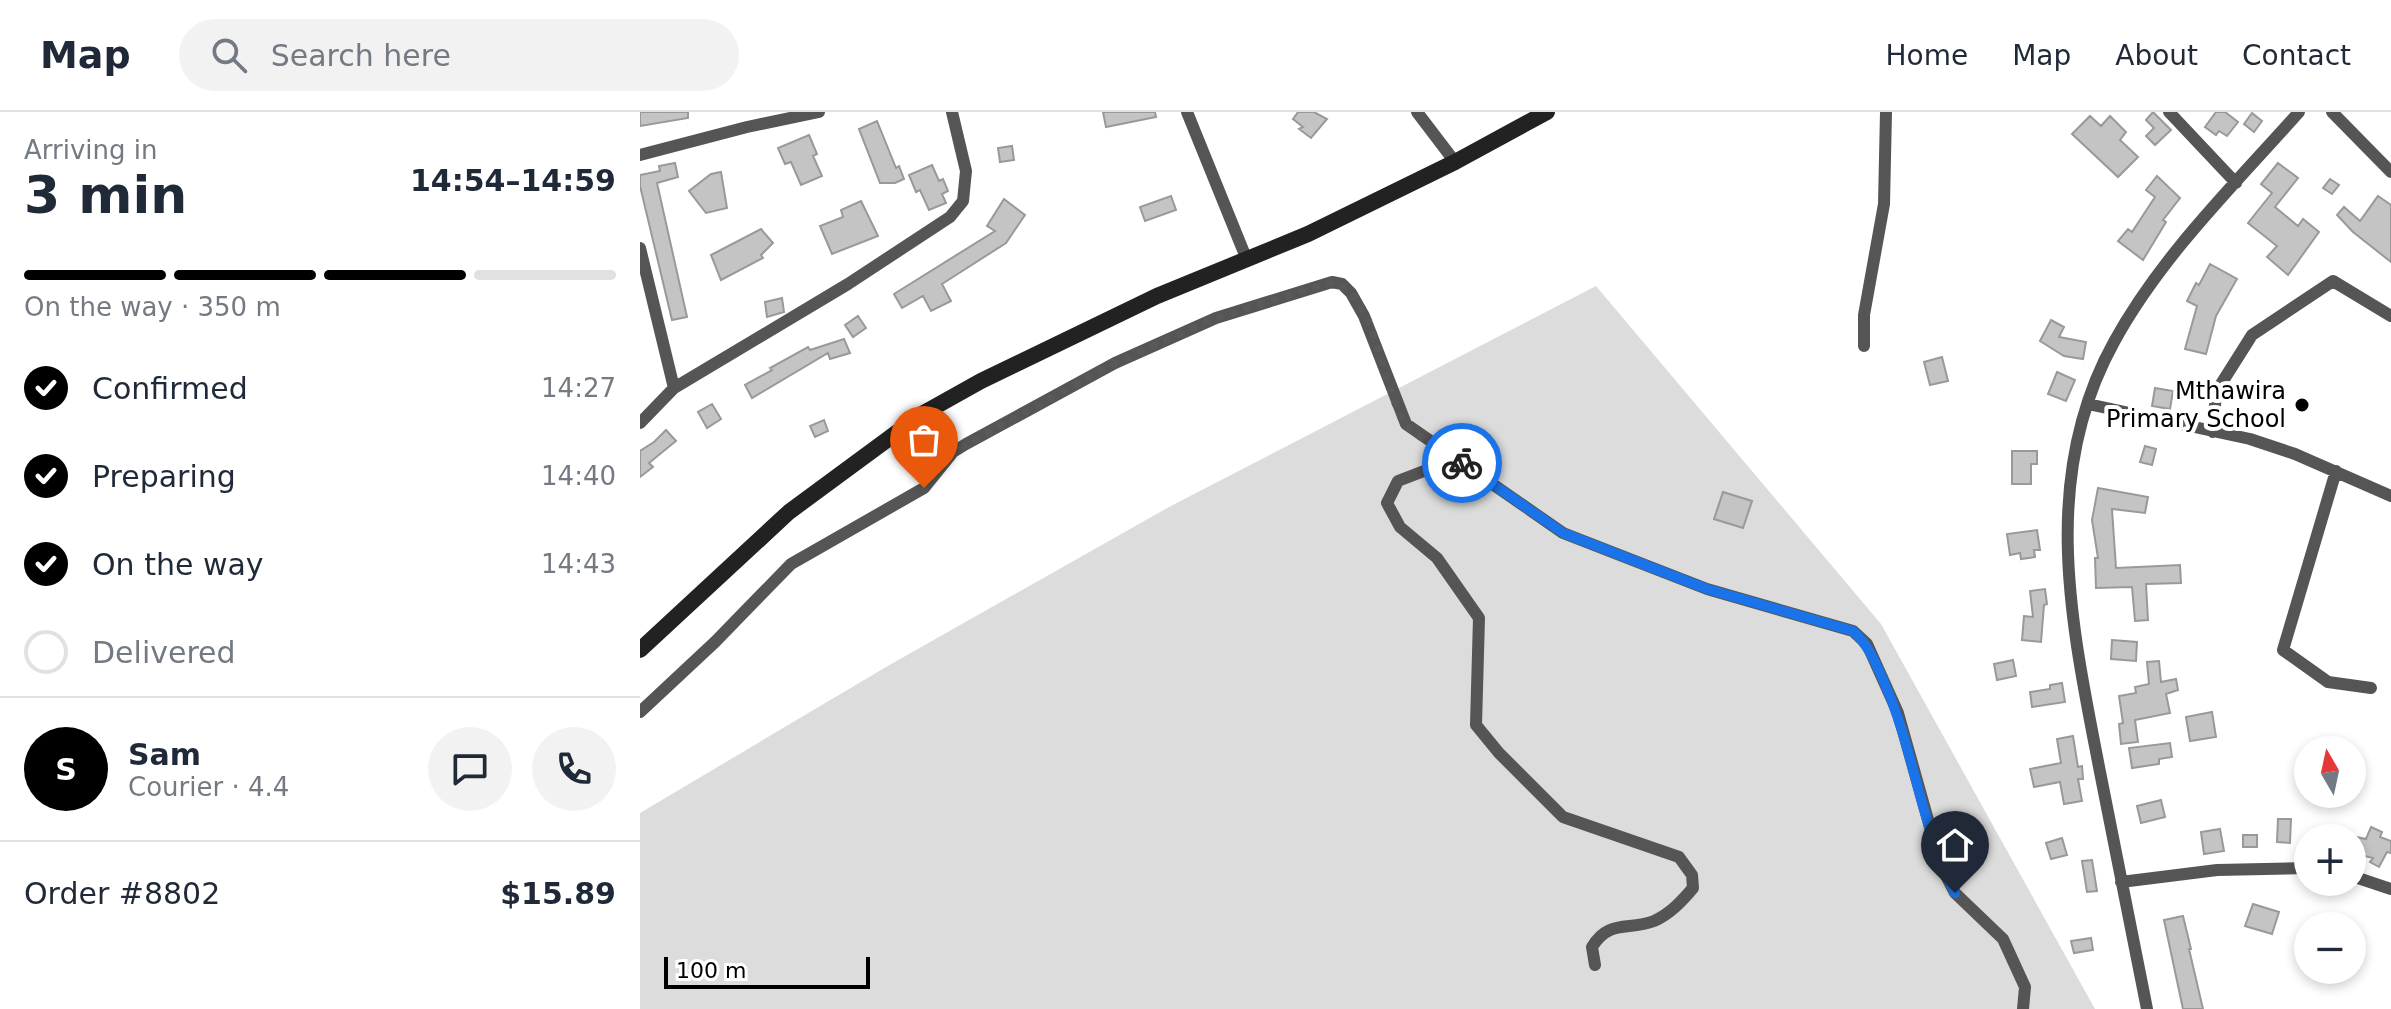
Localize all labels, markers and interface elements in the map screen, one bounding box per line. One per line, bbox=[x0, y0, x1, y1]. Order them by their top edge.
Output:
search box bbox=[179, 19, 739, 91]
text: Map bbox=[40, 33, 131, 77]
icon: search bbox=[207, 33, 251, 77]
text: Search here bbox=[271, 38, 451, 73]
text: Home bbox=[1885, 39, 1968, 72]
text: Map bbox=[2012, 39, 2071, 72]
text: About bbox=[2115, 39, 2198, 72]
text: Contact bbox=[2242, 39, 2351, 72]
text: Arriving in bbox=[24, 135, 158, 165]
text: 14:54–14:59 bbox=[410, 163, 616, 198]
text: 3 min bbox=[24, 165, 187, 225]
text: On the way · 350 m bbox=[24, 292, 281, 322]
icon: check bbox=[24, 366, 68, 410]
text: Confirmed bbox=[92, 371, 248, 406]
text: 14:27 bbox=[541, 373, 616, 403]
place label: Mthawira Primary School bbox=[2106, 377, 2286, 433]
marker: Mthawira Primary School bbox=[2293, 396, 2311, 414]
pin bbox=[890, 406, 958, 488]
icon: bag bbox=[902, 418, 946, 462]
courier bbox=[1422, 423, 1502, 503]
icon: bike bbox=[1440, 441, 1484, 485]
icon: check bbox=[24, 454, 68, 498]
text: Preparing bbox=[92, 459, 236, 494]
text: 14:40 bbox=[541, 461, 616, 491]
icon: check bbox=[24, 542, 68, 586]
text: On the way bbox=[92, 547, 264, 582]
text: 14:43 bbox=[541, 549, 616, 579]
text: Delivered bbox=[92, 635, 236, 670]
button: chat bbox=[428, 727, 512, 811]
button: phone bbox=[532, 727, 616, 811]
north arrow bbox=[2294, 736, 2366, 808]
map controls bbox=[2294, 736, 2366, 984]
text: Sam bbox=[128, 737, 201, 772]
text: S bbox=[55, 752, 77, 787]
text: Courier · 4.4 bbox=[128, 772, 289, 802]
pin bbox=[1921, 811, 1989, 893]
icon: home bbox=[1933, 823, 1977, 867]
button: + bbox=[2294, 824, 2366, 896]
text: Order #8802 bbox=[24, 876, 220, 911]
text: $15.89 bbox=[500, 876, 616, 911]
button: − bbox=[2294, 912, 2366, 984]
scale bar bbox=[664, 953, 870, 989]
text: 100 m bbox=[676, 958, 746, 983]

